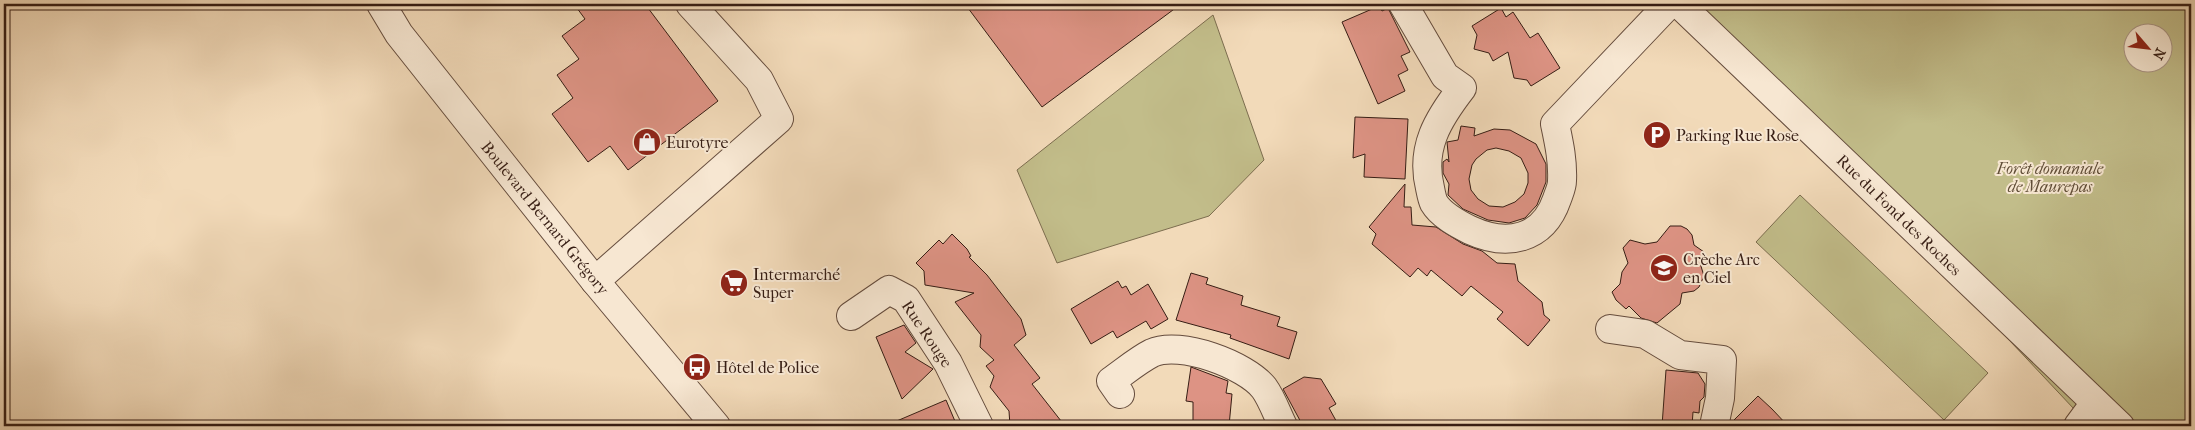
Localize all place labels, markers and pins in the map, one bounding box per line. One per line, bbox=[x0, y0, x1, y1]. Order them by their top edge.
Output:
parking icon: Parking Rue Rose bbox=[1642, 120, 1672, 150]
place label: Parking Rue Rose bbox=[1676, 126, 1799, 145]
shop icon: Eurotyre bbox=[632, 127, 662, 157]
place label: Eurotyre bbox=[666, 133, 729, 152]
place label: Crèche Arc en Ciel bbox=[1683, 250, 1760, 287]
school or university icon: Crèche Arc en Ciel bbox=[1649, 253, 1679, 283]
place label: Intermarché Super bbox=[753, 265, 840, 302]
supermarket icon: Intermarché Super bbox=[719, 268, 749, 298]
bus stop icon: Hôtel de Police bbox=[682, 352, 712, 382]
place label: Hôtel de Police bbox=[716, 358, 819, 377]

